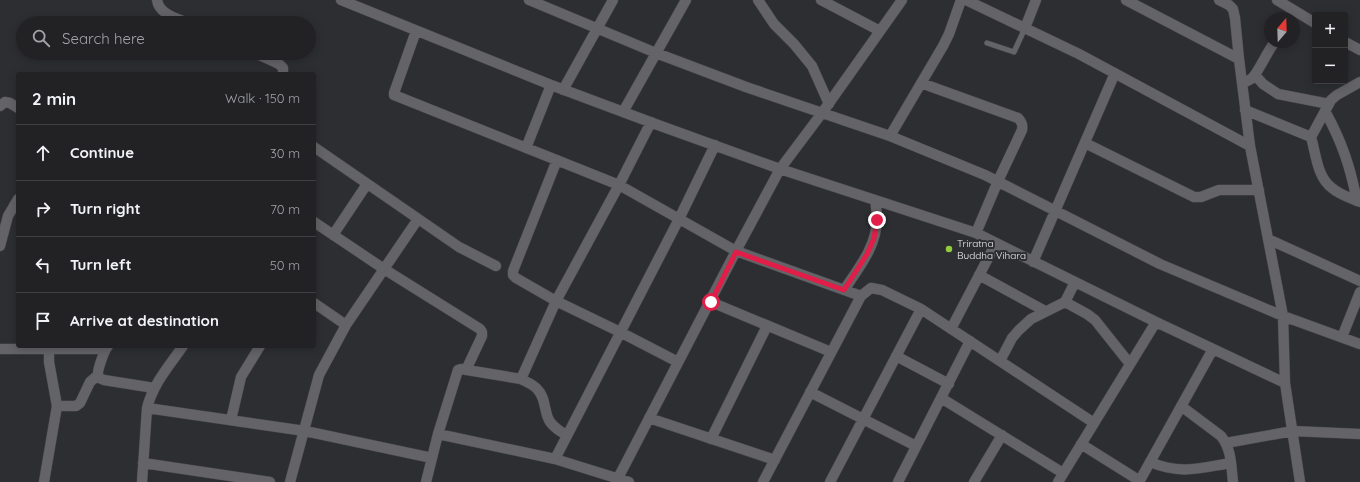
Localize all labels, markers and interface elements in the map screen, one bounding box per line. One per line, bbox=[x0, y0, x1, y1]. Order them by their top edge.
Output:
north arrow bbox=[1264, 12, 1300, 48]
map controls bbox=[1312, 12, 1348, 84]
button: + bbox=[1312, 12, 1348, 48]
search box bbox=[16, 16, 316, 60]
icon: search bbox=[30, 27, 52, 49]
text: Search here bbox=[62, 29, 145, 48]
button: − bbox=[1312, 48, 1348, 84]
text: 2 min bbox=[32, 88, 76, 109]
text: Walk · 150 m bbox=[225, 90, 300, 106]
icon: ahead bbox=[32, 142, 54, 164]
text: Continue bbox=[70, 143, 134, 162]
text: 30 m bbox=[270, 145, 300, 161]
icon: right bbox=[32, 198, 54, 220]
text: Turn right bbox=[70, 199, 141, 218]
text: 70 m bbox=[270, 201, 300, 217]
route end bbox=[868, 211, 886, 229]
place label: Triratna Buddha Vihara bbox=[957, 237, 1026, 262]
marker: Triratna Buddha Vihara bbox=[944, 244, 954, 254]
icon: left bbox=[32, 254, 54, 276]
text: Turn left bbox=[70, 255, 132, 274]
text: 50 m bbox=[270, 257, 300, 273]
route start bbox=[702, 293, 720, 311]
icon: arrive bbox=[32, 310, 54, 332]
text: Arrive at destination bbox=[70, 311, 219, 330]

